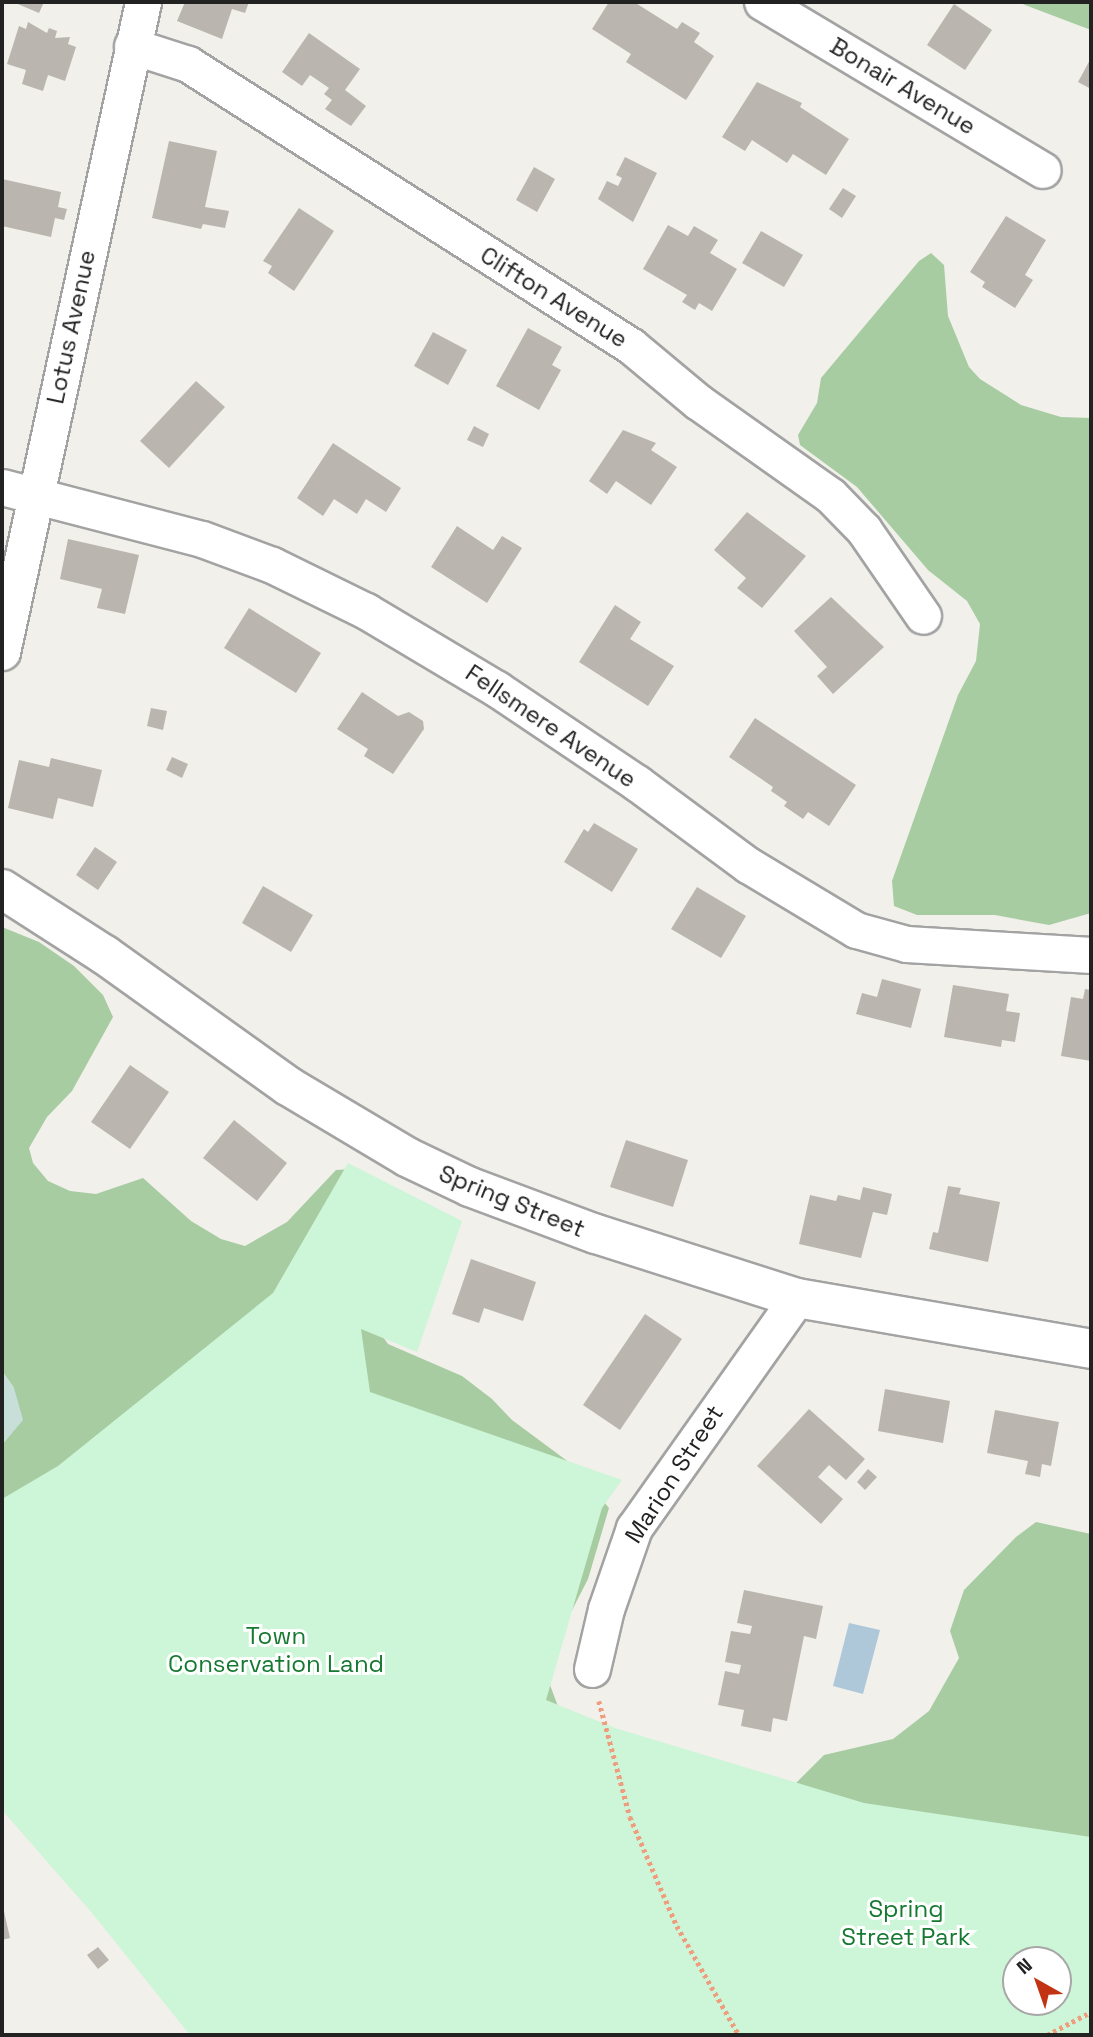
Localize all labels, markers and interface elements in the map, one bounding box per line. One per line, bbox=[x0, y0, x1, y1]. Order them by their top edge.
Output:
street label: Bonair Avenue bbox=[825, 31, 981, 141]
street label: Clifton Avenue bbox=[475, 240, 633, 354]
street label: Lotus Avenue bbox=[41, 247, 101, 407]
street label: Fellsmere Avenue bbox=[460, 658, 642, 794]
street label: Spring Street bbox=[435, 1159, 589, 1243]
street label: Marion Street bbox=[619, 1400, 729, 1548]
park label: Town Conservation Land bbox=[168, 1622, 384, 1678]
park label: Spring Street Park bbox=[841, 1895, 971, 1951]
north arrow bbox=[1002, 1946, 1072, 2016]
text: N bbox=[1012, 1952, 1037, 1980]

